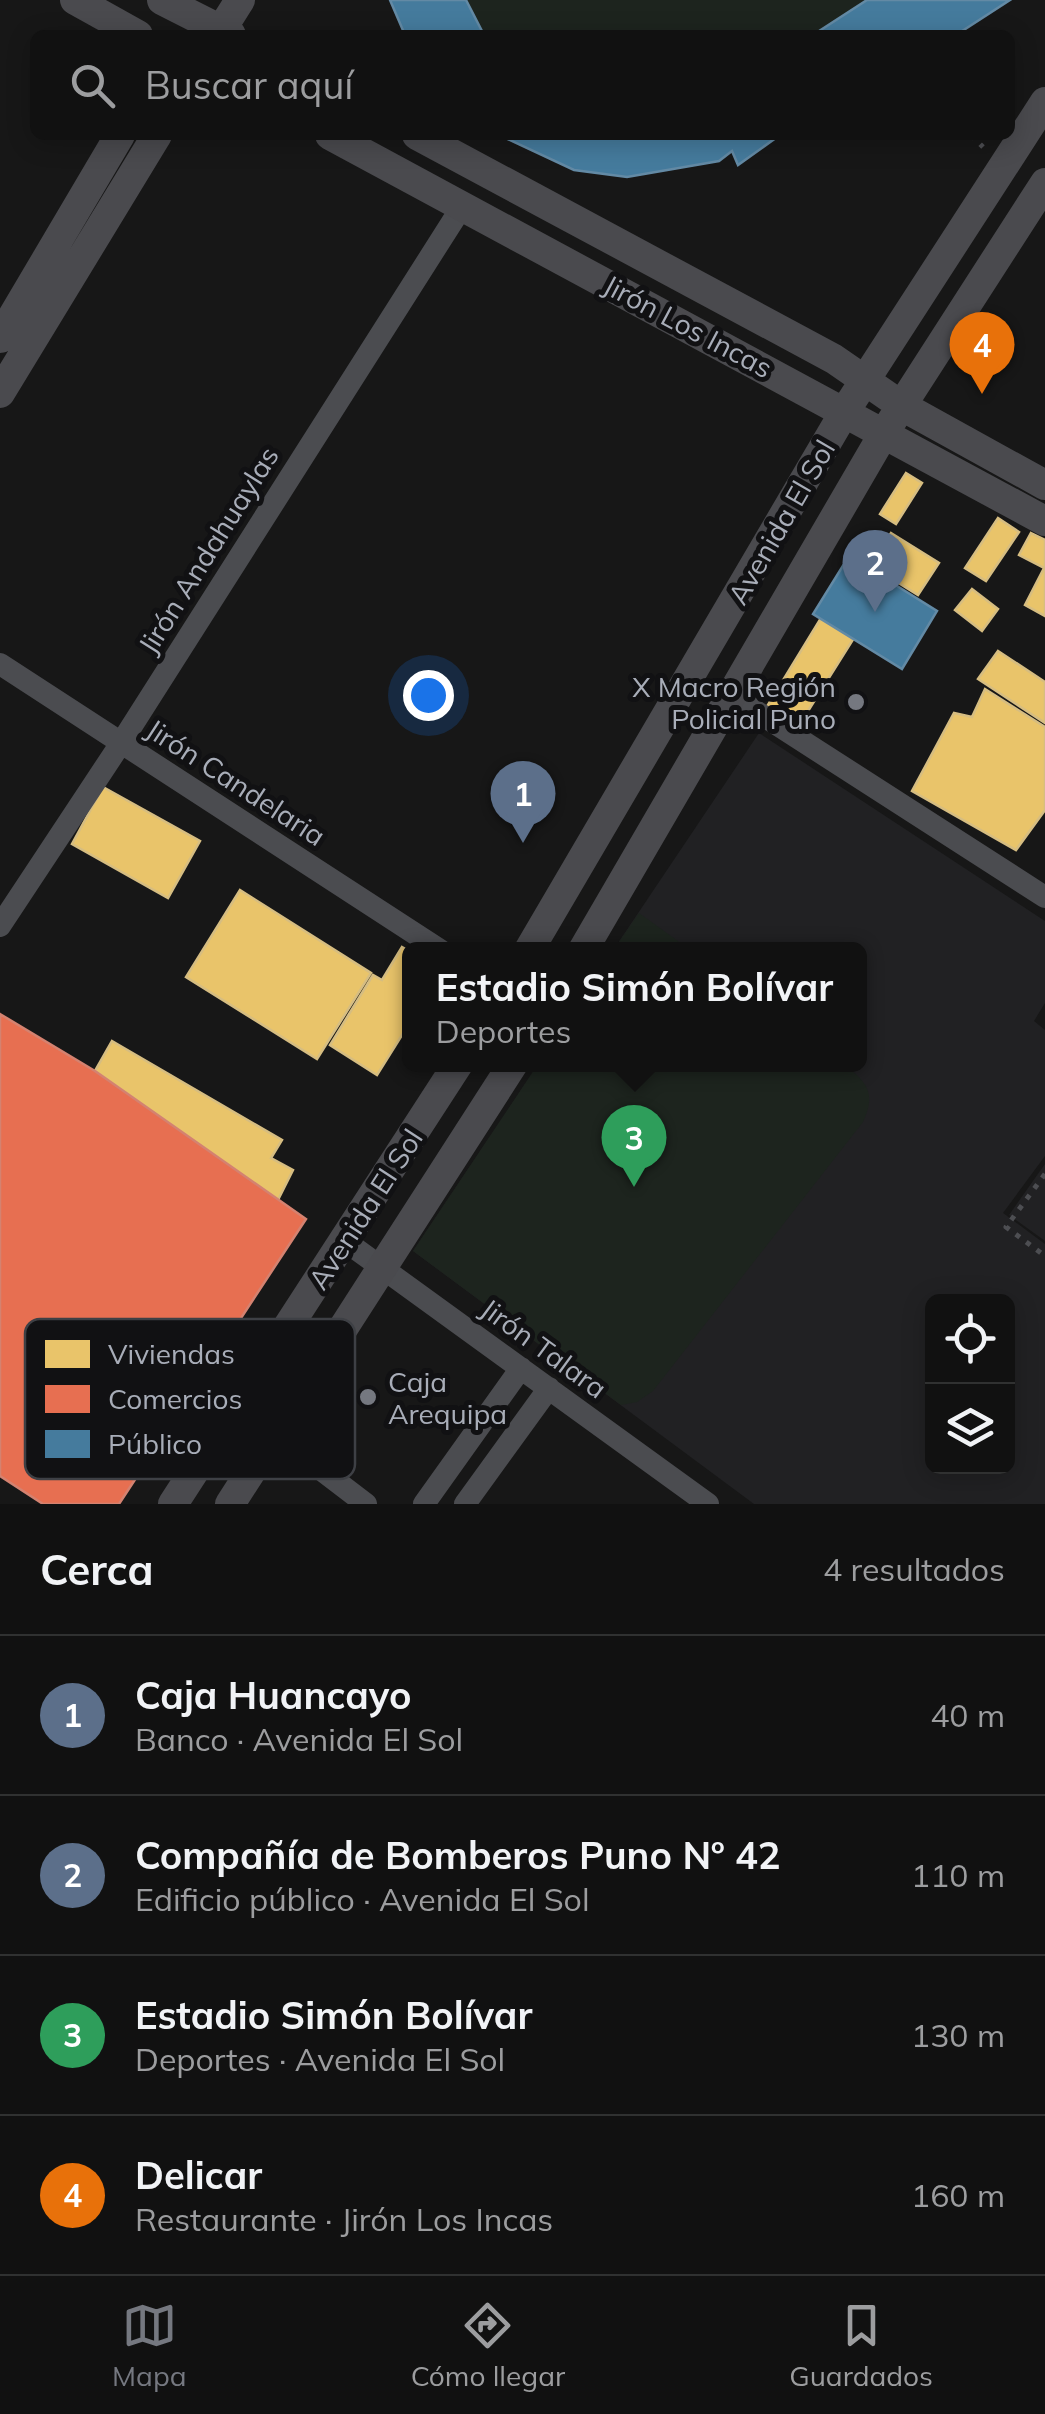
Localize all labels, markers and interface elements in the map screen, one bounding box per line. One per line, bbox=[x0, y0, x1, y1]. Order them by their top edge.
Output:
search box bbox=[30, 30, 1015, 140]
icon: search bbox=[65, 58, 120, 113]
text: Buscar aquí bbox=[145, 61, 353, 109]
street label: Jirón Los Incas bbox=[598, 267, 778, 385]
pin: 4 bbox=[950, 312, 1014, 394]
street label: Avenida El Sol bbox=[720, 433, 842, 611]
street label: Jirón Andahuaylas bbox=[130, 440, 286, 660]
pin: 2 bbox=[842, 530, 908, 612]
place label: X Macro Región Policial Puno bbox=[632, 669, 836, 736]
your location bbox=[403, 670, 454, 721]
marker: X Macro Región Policial Puno bbox=[845, 691, 867, 713]
street label: Jirón Candelaria bbox=[140, 711, 332, 853]
pin: 1 bbox=[490, 760, 556, 843]
popup bbox=[402, 942, 867, 1072]
text: Estadio Simón Bolívar bbox=[436, 963, 833, 1011]
text: Deportes bbox=[436, 1011, 571, 1051]
pin: 3 bbox=[602, 1104, 666, 1187]
street label: Avenida El Sol bbox=[300, 1122, 430, 1296]
street label: Jirón Talara bbox=[474, 1291, 614, 1405]
map controls bbox=[925, 1294, 1015, 1474]
button: locate bbox=[925, 1294, 1015, 1384]
legend bbox=[25, 1319, 355, 1479]
text: Viviendas bbox=[108, 1336, 235, 1371]
place label: Caja Arequipa bbox=[388, 1364, 507, 1431]
text: Comercios bbox=[108, 1381, 242, 1416]
button: layers bbox=[925, 1384, 1015, 1474]
marker: Caja Arequipa bbox=[357, 1386, 379, 1408]
text: Público bbox=[108, 1426, 202, 1461]
text: Cerca bbox=[40, 1543, 154, 1596]
text: 4 resultados bbox=[823, 1549, 1005, 1589]
text: Caja Huancayo bbox=[135, 1671, 412, 1719]
text: 1 bbox=[63, 1695, 82, 1735]
text: 40 m bbox=[930, 1695, 1005, 1735]
text: Banco · Avenida El Sol bbox=[135, 1719, 463, 1759]
text: Compañía de Bomberos Puno Nº 42 bbox=[135, 1831, 781, 1879]
text: 2 bbox=[63, 1855, 82, 1895]
text: 110 m bbox=[911, 1855, 1005, 1895]
text: Edificio público · Avenida El Sol bbox=[135, 1879, 590, 1919]
text: Estadio Simón Bolívar bbox=[135, 1991, 532, 2039]
text: 3 bbox=[63, 2015, 82, 2055]
text: 130 m bbox=[911, 2015, 1005, 2055]
text: Deportes · Avenida El Sol bbox=[135, 2039, 505, 2079]
text: Delicar bbox=[135, 2151, 262, 2199]
text: 4 bbox=[63, 2175, 82, 2215]
text: 160 m bbox=[911, 2175, 1005, 2215]
text: Restaurante · Jirón Los Incas bbox=[135, 2199, 553, 2239]
tab: Mapa bbox=[112, 2298, 187, 2393]
tab: Cómo llegar bbox=[411, 2298, 565, 2393]
tab: Guardados bbox=[789, 2298, 933, 2393]

